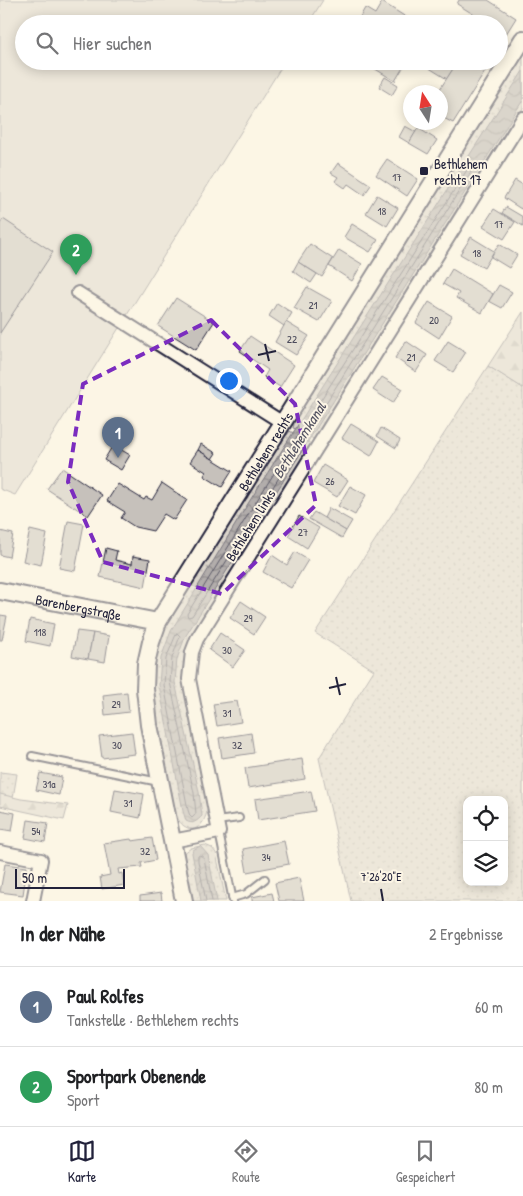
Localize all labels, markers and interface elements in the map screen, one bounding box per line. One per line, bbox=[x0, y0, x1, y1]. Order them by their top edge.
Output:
search box bbox=[15, 15, 508, 70]
icon: search bbox=[33, 29, 61, 57]
text: Hier suchen bbox=[73, 30, 152, 56]
north arrow bbox=[403, 85, 448, 130]
place label: Bethlehem rechts 17 bbox=[434, 154, 488, 189]
marker: Bethlehem rechts 17 bbox=[418, 165, 430, 177]
house number: 17 bbox=[392, 170, 402, 184]
house number: 18 bbox=[378, 204, 387, 218]
house number: 17 bbox=[494, 217, 504, 231]
pin: 2 bbox=[60, 234, 92, 275]
house number: 18 bbox=[473, 246, 482, 260]
house number: 21 bbox=[308, 298, 318, 312]
house number: 20 bbox=[429, 313, 439, 327]
house number: 22 bbox=[287, 332, 297, 346]
house number: 21 bbox=[406, 350, 416, 364]
your location bbox=[216, 368, 242, 394]
water label: Bethlehemkanal bbox=[267, 397, 331, 482]
street label: Bethlehem rechts bbox=[233, 408, 297, 494]
pin: 1 bbox=[102, 417, 134, 458]
house number: 26 bbox=[325, 474, 335, 488]
street label: Bethlehem links bbox=[220, 486, 280, 564]
house number: 27 bbox=[298, 525, 308, 539]
street label: Barenbergstraße bbox=[34, 589, 123, 624]
house number: 29 bbox=[243, 611, 253, 625]
house number: 118 bbox=[34, 625, 47, 639]
house number: 30 bbox=[222, 643, 232, 657]
house number: 29 bbox=[111, 697, 121, 711]
house number: 31 bbox=[223, 706, 231, 720]
house number: 30 bbox=[112, 738, 122, 752]
house number: 32 bbox=[232, 738, 242, 752]
house number: 31a bbox=[42, 777, 56, 791]
house number: 31 bbox=[124, 796, 132, 810]
map controls bbox=[463, 796, 508, 886]
button: locate bbox=[463, 796, 508, 841]
house number: 54 bbox=[32, 824, 40, 838]
button: layers bbox=[463, 841, 508, 886]
house number: 32 bbox=[140, 844, 150, 858]
house number: 34 bbox=[261, 850, 271, 864]
scale bar bbox=[15, 866, 125, 889]
text: 50 m bbox=[22, 868, 47, 887]
text: 7°26'20"E bbox=[360, 868, 402, 885]
text: In der Nähe bbox=[20, 919, 105, 948]
text: 2 Ergebnisse bbox=[429, 923, 503, 945]
text: Paul Rolfes bbox=[67, 983, 144, 1009]
text: 1 bbox=[33, 996, 39, 1018]
text: 60 m bbox=[475, 996, 503, 1018]
text: Tankstelle · Bethlehem rechts bbox=[67, 1009, 239, 1031]
text: Sportpark Obenende bbox=[67, 1063, 206, 1089]
text: 2 bbox=[32, 1076, 40, 1098]
text: 80 m bbox=[474, 1076, 503, 1098]
text: Sport bbox=[67, 1089, 99, 1111]
tab: Karte bbox=[68, 1137, 96, 1186]
tab: Route bbox=[232, 1137, 260, 1186]
tab: Gespeichert bbox=[396, 1137, 455, 1186]

